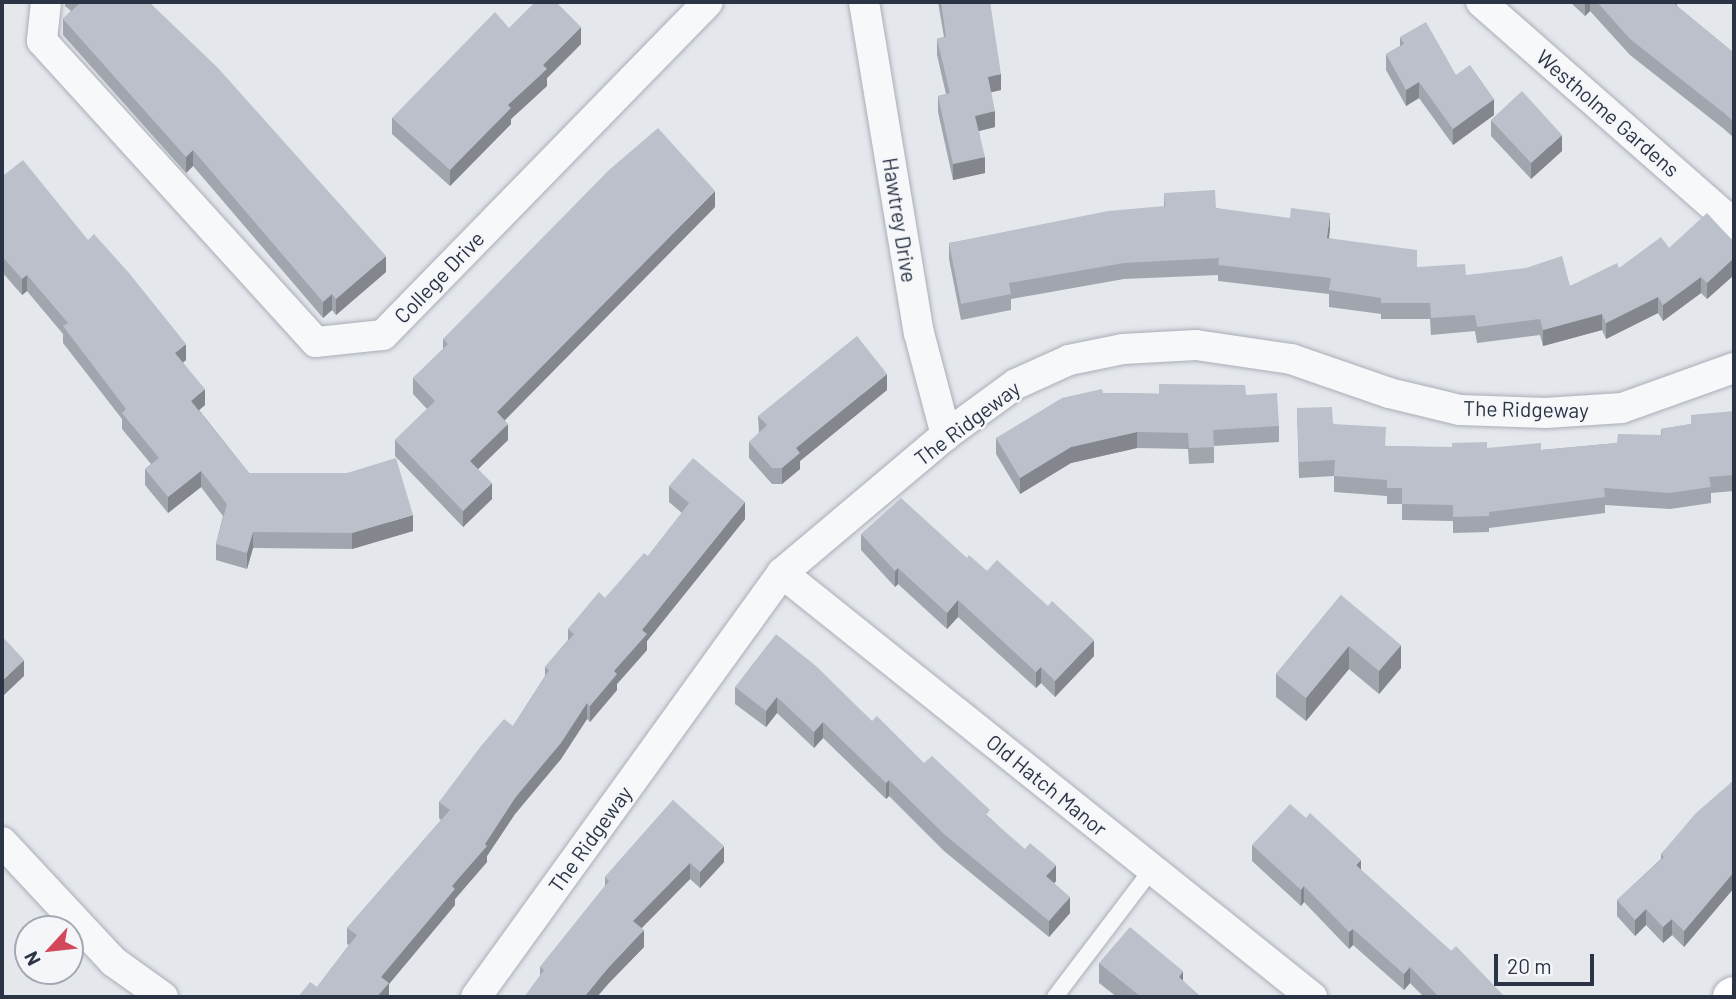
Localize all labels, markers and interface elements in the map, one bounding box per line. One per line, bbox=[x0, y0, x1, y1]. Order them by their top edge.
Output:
street label: Westholme Gardens bbox=[1531, 44, 1685, 182]
street label: Hawtrey Drive bbox=[878, 156, 922, 284]
street label: College Drive bbox=[389, 226, 489, 328]
street label: The Ridgeway bbox=[909, 375, 1025, 471]
street label: The Ridgeway bbox=[1463, 395, 1589, 423]
street label: Old Hatch Manor bbox=[982, 729, 1112, 841]
street label: The Ridgeway bbox=[543, 781, 637, 897]
north arrow bbox=[14, 915, 84, 985]
scale bar bbox=[1498, 940, 1598, 984]
text: N bbox=[19, 948, 45, 970]
text: 20 m bbox=[1507, 953, 1552, 978]

